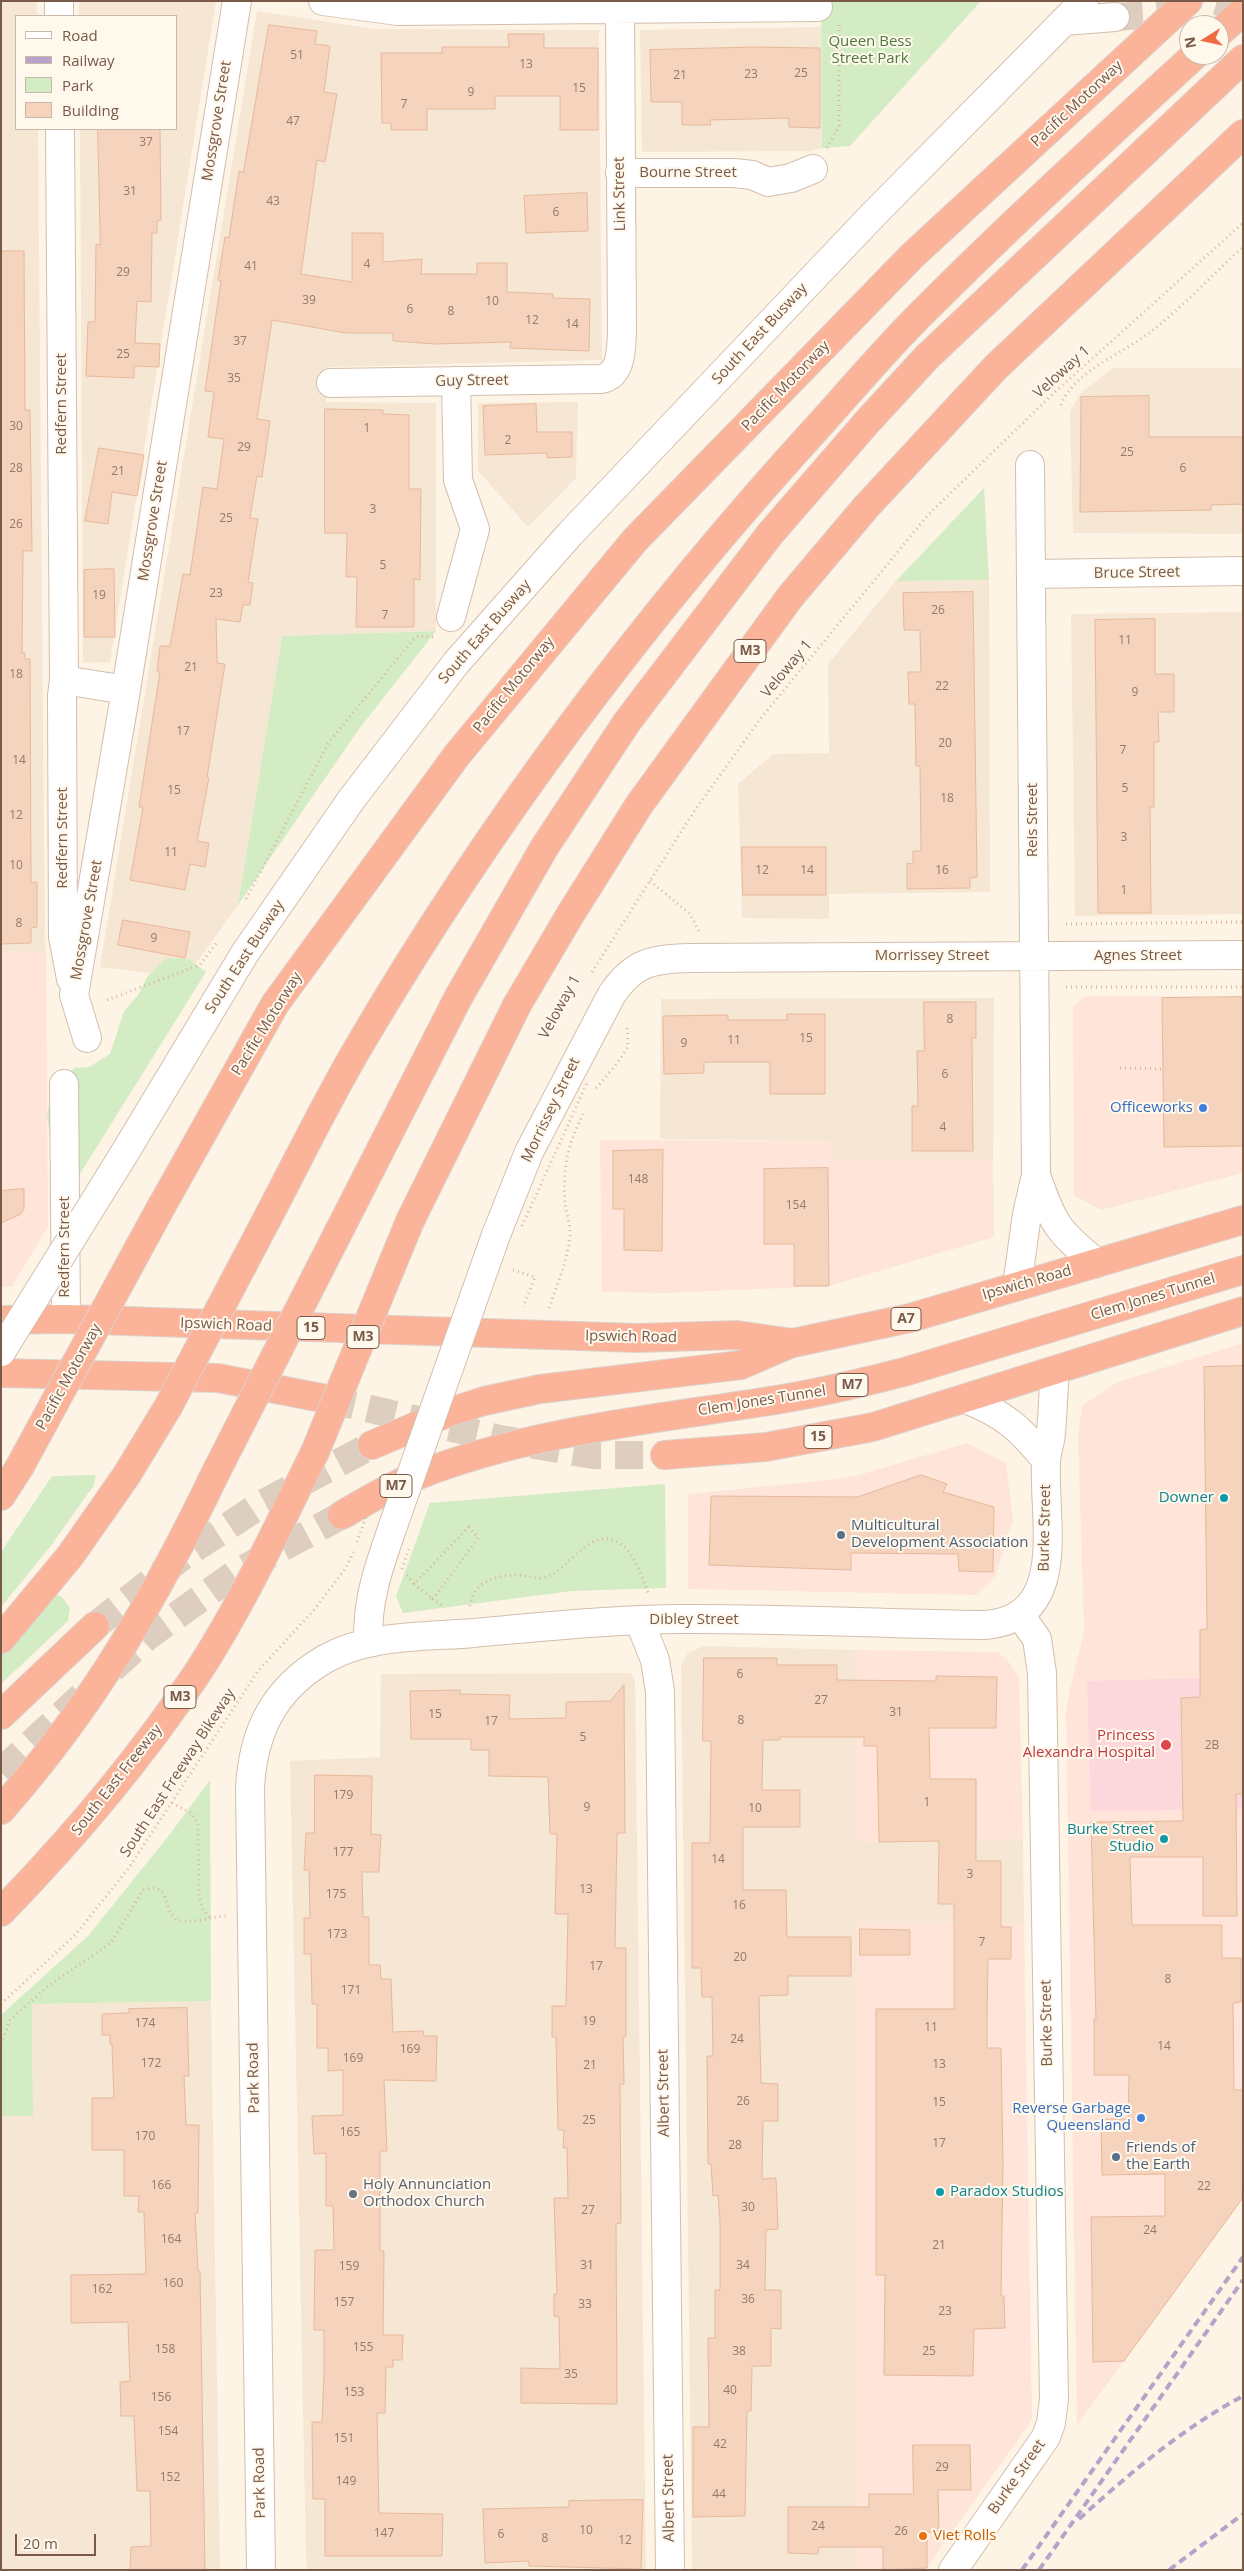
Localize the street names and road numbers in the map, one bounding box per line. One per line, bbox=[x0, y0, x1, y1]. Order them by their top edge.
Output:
street label: Pacific Motorway bbox=[1027, 57, 1127, 151]
street label: Mossgrove Street bbox=[199, 59, 235, 183]
street label: Link Street bbox=[610, 157, 630, 231]
street label: Bourne Street bbox=[639, 164, 737, 182]
street label: South East Busway bbox=[709, 280, 811, 388]
street label: Pacific Motorway bbox=[738, 337, 834, 435]
street label: Veloway 1 bbox=[1030, 342, 1094, 402]
street label: Redfern Street bbox=[53, 353, 71, 455]
street label: Guy Street bbox=[435, 371, 509, 391]
street label: Mossgrove Street bbox=[135, 459, 171, 583]
street label: Bruce Street bbox=[1094, 563, 1180, 583]
street label: South East Busway bbox=[435, 576, 535, 688]
street label: Pacific Motorway bbox=[470, 633, 558, 737]
street label: Veloway 1 bbox=[758, 636, 816, 702]
road number: M3 bbox=[734, 640, 766, 662]
street label: Reis Street bbox=[1024, 783, 1042, 857]
street label: Redfern Street bbox=[54, 787, 72, 889]
street label: Mossgrove Street bbox=[68, 858, 106, 982]
street label: South East Busway bbox=[202, 897, 288, 1017]
street label: Morrissey Street bbox=[875, 947, 989, 965]
street label: Agnes Street bbox=[1094, 947, 1182, 965]
street label: Pacific Motorway bbox=[228, 969, 306, 1079]
street label: Veloway 1 bbox=[535, 972, 585, 1042]
street label: Morrissey Street bbox=[518, 1055, 584, 1165]
street label: Redfern Street bbox=[56, 1196, 74, 1298]
street label: Ipswich Road bbox=[980, 1262, 1074, 1304]
street label: Clem Jones Tunnel bbox=[1089, 1270, 1217, 1324]
road number: A7 bbox=[891, 1308, 921, 1330]
street label: Ipswich Road bbox=[180, 1314, 272, 1336]
road number: 15 bbox=[297, 1316, 325, 1340]
street label: Pacific Motorway bbox=[32, 1321, 106, 1433]
road number: M3 bbox=[347, 1325, 379, 1348]
street label: Ipswich Road bbox=[585, 1327, 677, 1347]
road number: M7 bbox=[836, 1374, 868, 1396]
street label: Clem Jones Tunnel bbox=[697, 1382, 827, 1420]
road number: 15 bbox=[804, 1425, 832, 1448]
road number: M7 bbox=[380, 1474, 412, 1498]
street label: Burke Street bbox=[1035, 1484, 1055, 1572]
street label: Dibley Street bbox=[649, 1611, 739, 1629]
street label: South East Freeway Bikeway bbox=[117, 1685, 239, 1861]
road number: M3 bbox=[164, 1685, 196, 1708]
street label: South East Freeway bbox=[68, 1721, 166, 1839]
street label: Burke Street bbox=[1037, 1979, 1057, 2067]
street label: Park Road bbox=[244, 2042, 264, 2114]
street label: Albert Street bbox=[654, 2049, 674, 2137]
street label: Burke Street bbox=[985, 2436, 1049, 2518]
street label: Park Road bbox=[250, 2447, 270, 2519]
street label: Albert Street bbox=[659, 2454, 679, 2542]

